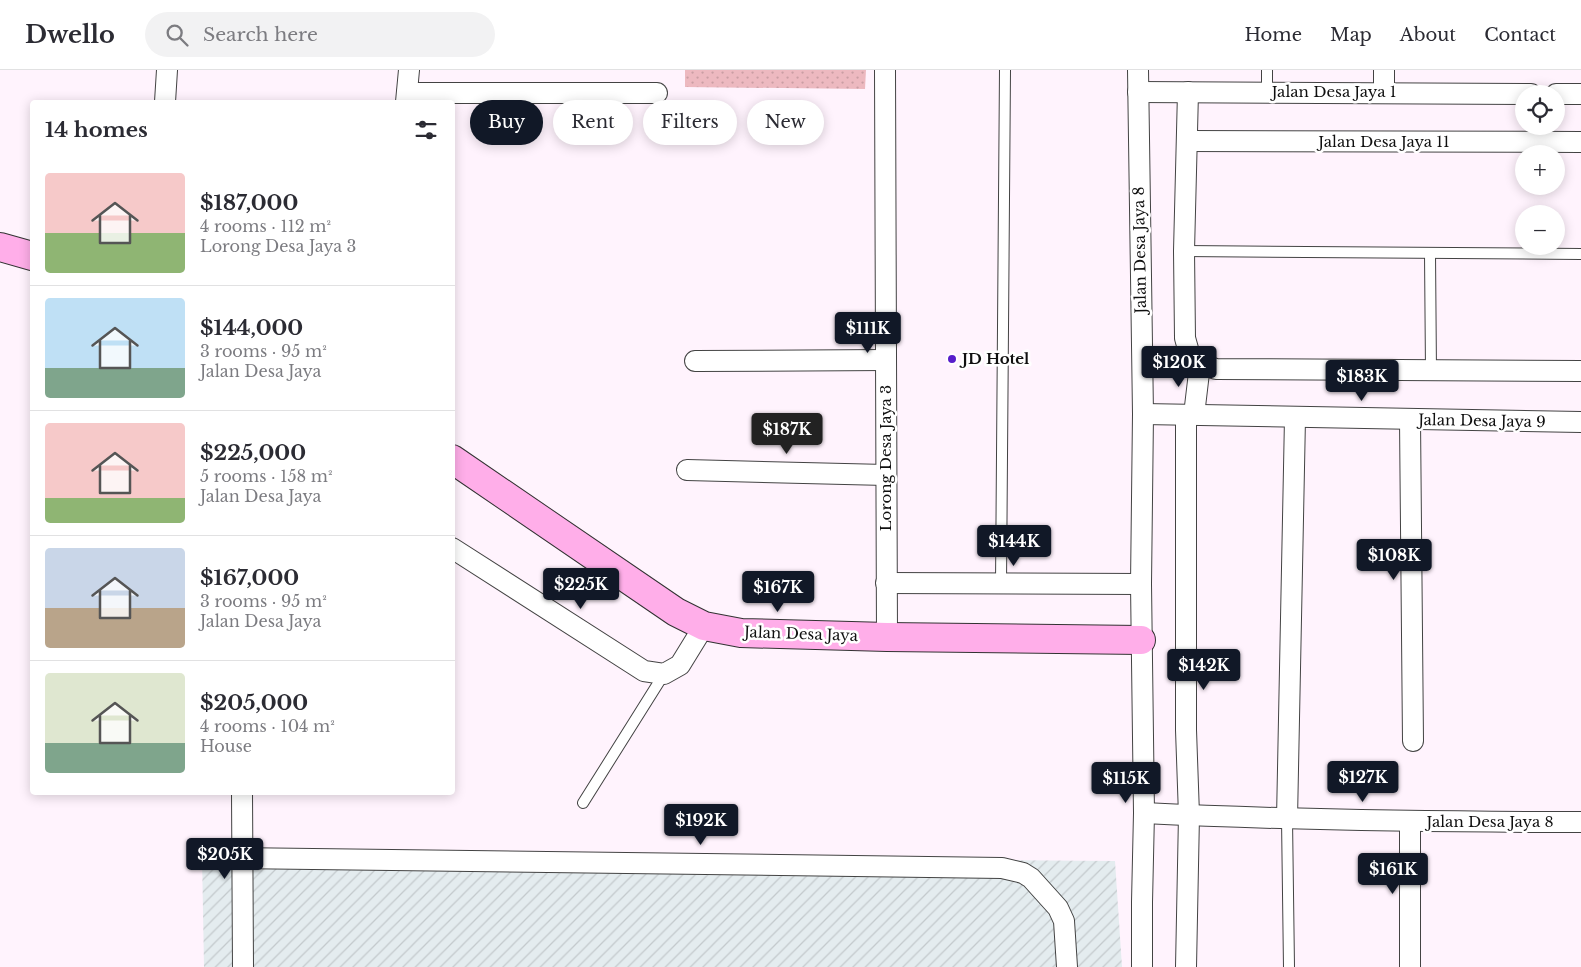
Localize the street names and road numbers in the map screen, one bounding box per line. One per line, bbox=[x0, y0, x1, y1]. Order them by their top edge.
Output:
street label: Jalan Desa Jaya 1 bbox=[1270, 82, 1396, 101]
street label: Jalan Desa Jaya 11 bbox=[1316, 132, 1450, 151]
street label: Jalan Desa Jaya 8 bbox=[1129, 186, 1150, 316]
street label: Lorong Desa Jaya 3 bbox=[876, 385, 895, 531]
street label: Jalan Desa Jaya 9 bbox=[1416, 410, 1546, 431]
street label: Jalan Desa Jaya bbox=[742, 622, 859, 645]
street label: Jalan Desa Jaya 8 bbox=[1424, 812, 1554, 831]

